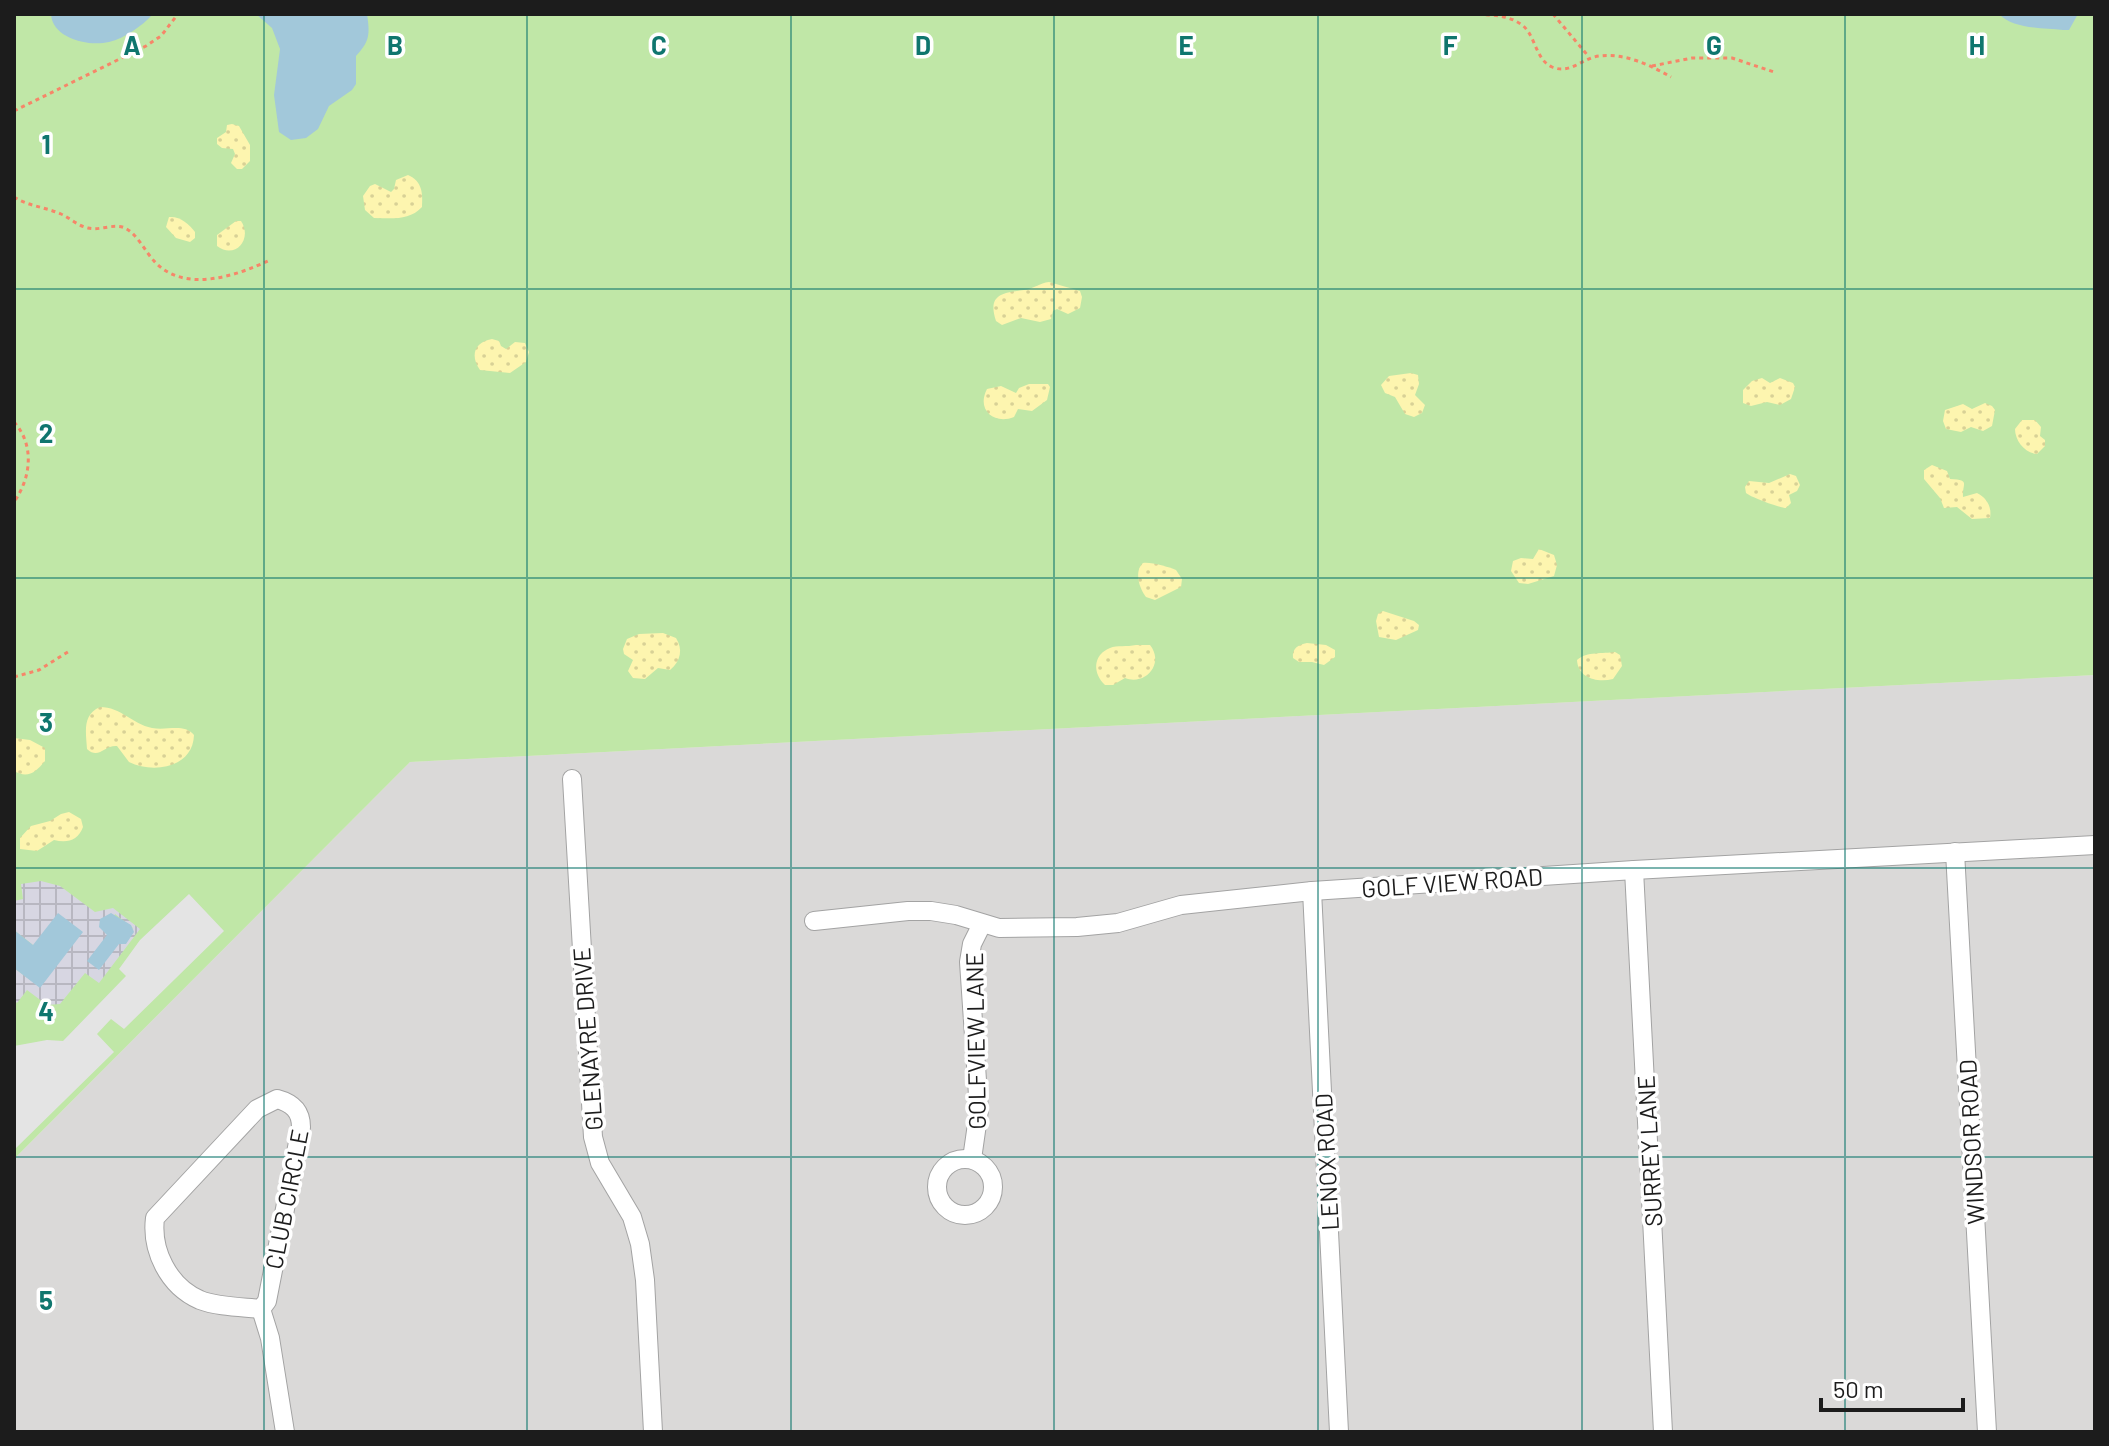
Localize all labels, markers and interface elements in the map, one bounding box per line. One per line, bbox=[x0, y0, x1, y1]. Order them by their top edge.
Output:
text: A bbox=[123, 29, 141, 60]
text: B bbox=[387, 29, 403, 60]
text: C bbox=[651, 29, 667, 60]
text: D bbox=[915, 29, 931, 60]
text: E bbox=[1178, 29, 1194, 60]
text: F bbox=[1443, 29, 1458, 60]
text: G bbox=[1706, 29, 1722, 60]
text: H bbox=[1969, 29, 1985, 60]
text: 1 bbox=[41, 128, 51, 159]
text: 2 bbox=[39, 417, 53, 448]
text: 3 bbox=[39, 706, 53, 737]
street label: GOLF VIEW ROAD bbox=[1360, 861, 1544, 903]
street label: GLENAYRE DRIVE bbox=[566, 946, 608, 1132]
street label: GOLFVIEW LANE bbox=[959, 952, 991, 1130]
text: 4 bbox=[38, 995, 54, 1026]
street label: WINDSOR ROAD bbox=[1952, 1059, 1990, 1225]
street label: SURREY LANE bbox=[1631, 1075, 1667, 1227]
street label: LENOX ROAD bbox=[1308, 1093, 1344, 1231]
street label: CLUB CIRCLE bbox=[258, 1127, 314, 1271]
text: 5 bbox=[39, 1284, 53, 1315]
scale bar bbox=[1821, 1362, 1963, 1412]
text: 50 m bbox=[1833, 1374, 1884, 1403]

